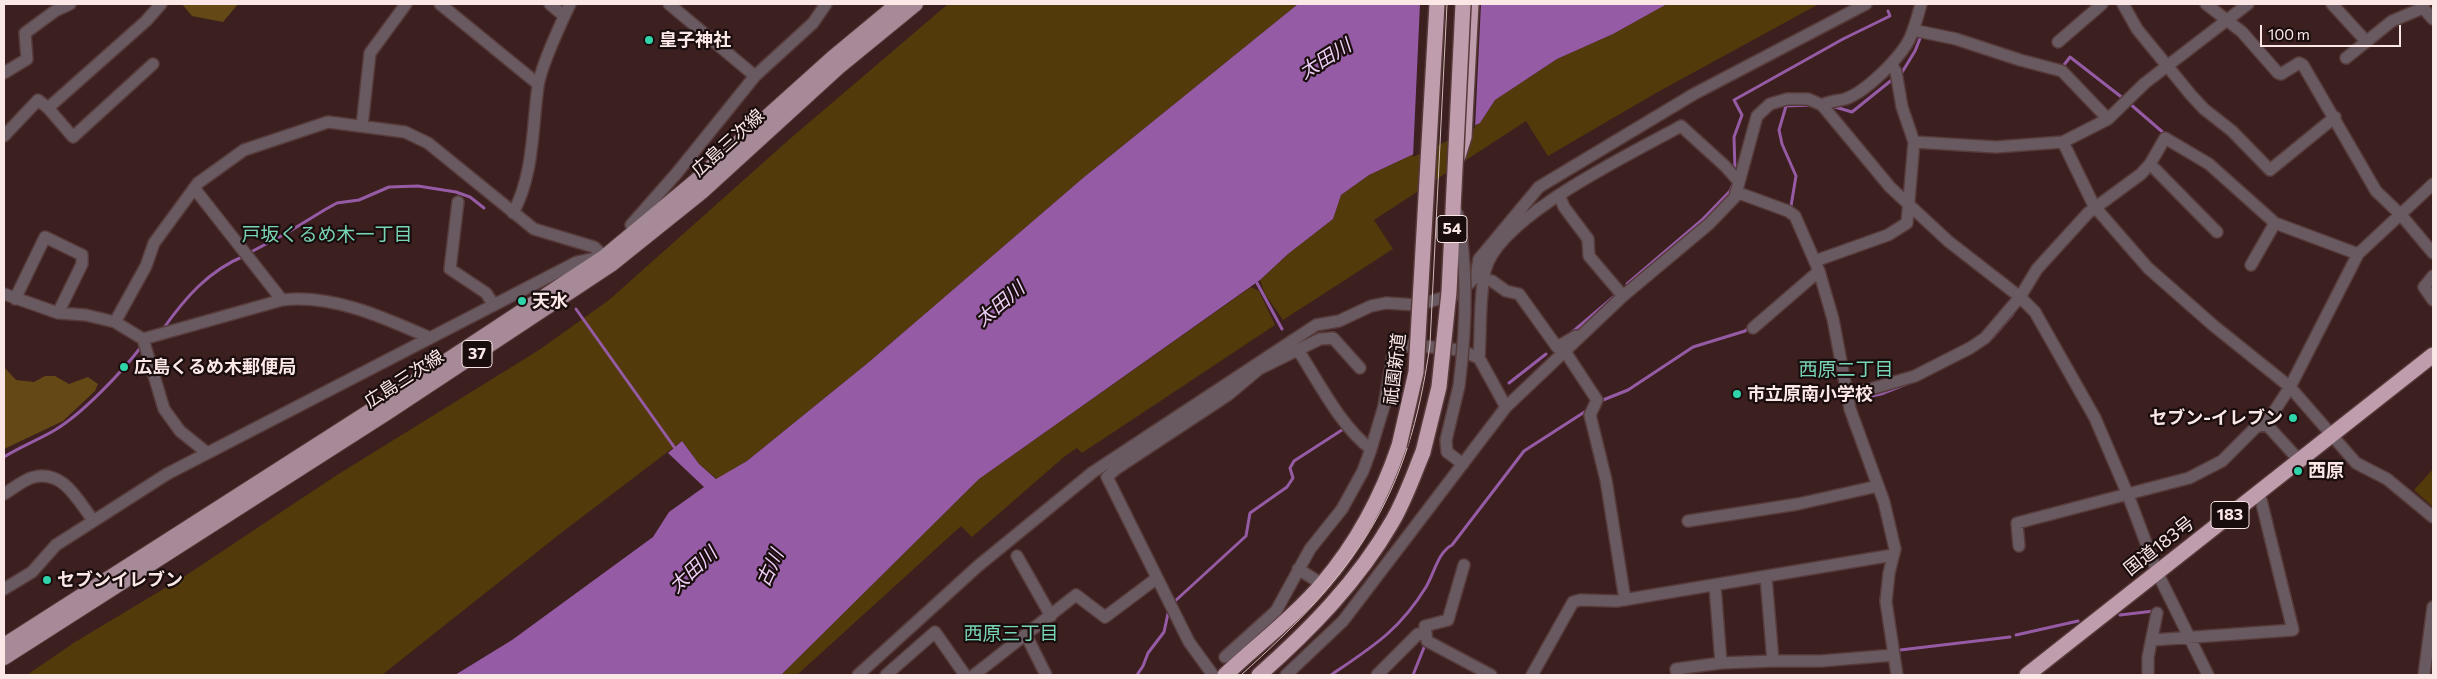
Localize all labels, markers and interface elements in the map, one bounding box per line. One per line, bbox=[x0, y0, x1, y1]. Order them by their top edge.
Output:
scale bar bbox=[2262, 15, 2403, 47]
text: 100 m bbox=[2268, 25, 2310, 43]
place label: 皇子神社 bbox=[659, 29, 731, 51]
marker: 皇子神社 bbox=[643, 34, 655, 46]
water label: 太田川 bbox=[1295, 34, 1355, 84]
street label: 広島三次線 bbox=[687, 105, 769, 181]
road number: 54 bbox=[1437, 215, 1467, 242]
district label: 戸坂くるめ木一丁目 bbox=[242, 224, 412, 246]
water label: 太田川 bbox=[971, 277, 1029, 331]
place label: 天水 bbox=[532, 290, 568, 312]
marker: 天水 bbox=[516, 295, 528, 307]
street label: 祇園新道 bbox=[1380, 332, 1410, 406]
road number: 37 bbox=[462, 340, 492, 368]
street label: 広島三次線 bbox=[360, 345, 448, 413]
place label: 広島くるめ木郵便局 bbox=[134, 356, 296, 378]
district label: 西原二丁目 bbox=[1799, 359, 1893, 381]
marker: 広島くるめ木郵便局 bbox=[118, 361, 130, 373]
place label: 市立原南小学校 bbox=[1747, 383, 1873, 405]
marker: 市立原南小学校 bbox=[1731, 388, 1743, 400]
place label: セブン-イレブン bbox=[2149, 407, 2283, 429]
marker: セブン-イレブン bbox=[2287, 412, 2299, 424]
place label: 西原 bbox=[2308, 460, 2344, 482]
marker: 西原 bbox=[2292, 465, 2304, 477]
road number: 183 bbox=[2211, 502, 2249, 528]
street label: 国道183号 bbox=[2120, 512, 2198, 580]
water label: 太田川 bbox=[664, 542, 722, 598]
water label: 古川 bbox=[752, 546, 788, 590]
place label: セブンイレブン bbox=[57, 569, 183, 591]
marker: セブンイレブン bbox=[41, 574, 53, 586]
district label: 西原三丁目 bbox=[964, 623, 1058, 645]

